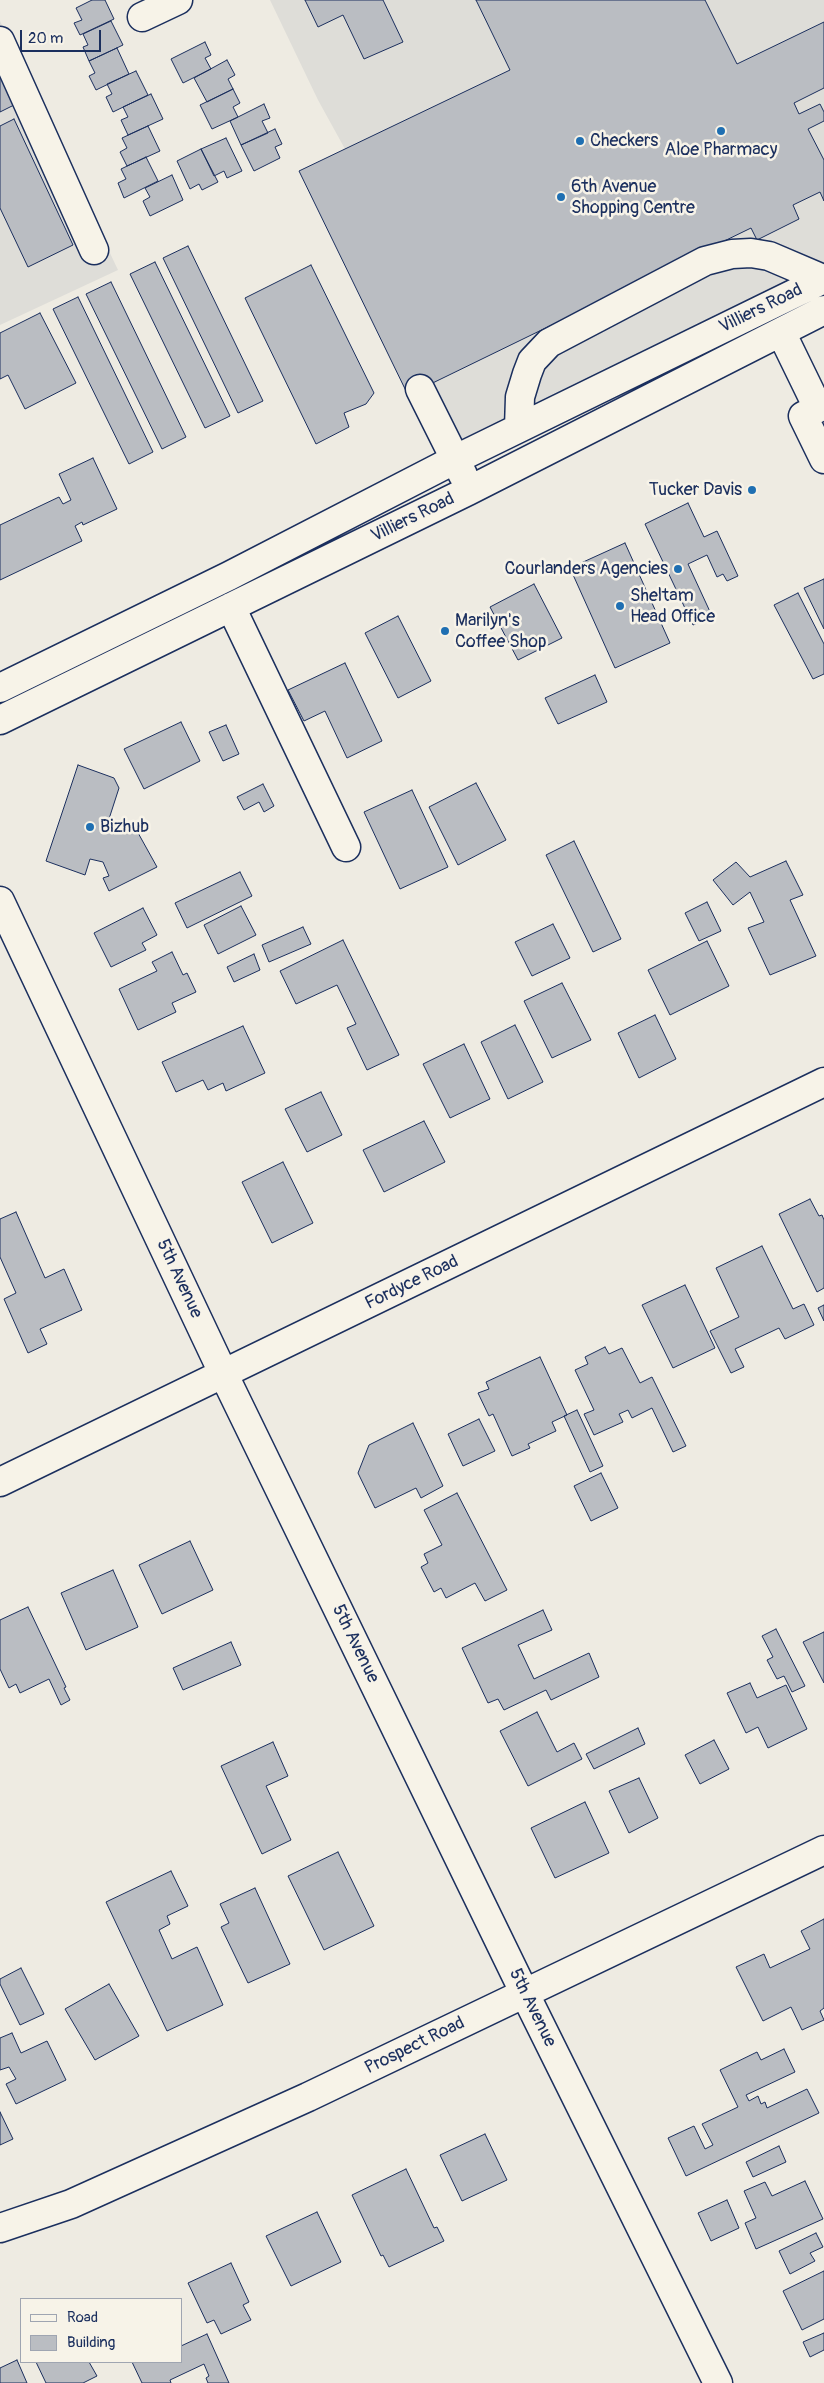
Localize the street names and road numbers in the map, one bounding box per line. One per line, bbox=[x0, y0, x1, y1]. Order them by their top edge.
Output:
street label: Villiers Road bbox=[716, 280, 806, 338]
street label: Villiers Road bbox=[368, 489, 458, 547]
street label: 5th Avenue bbox=[151, 1236, 207, 1322]
street label: Fordyce Road bbox=[362, 1251, 462, 1315]
street label: 5th Avenue bbox=[327, 1601, 383, 1687]
street label: 5th Avenue bbox=[504, 1965, 560, 2051]
street label: Prospect Road bbox=[362, 2013, 468, 2079]

